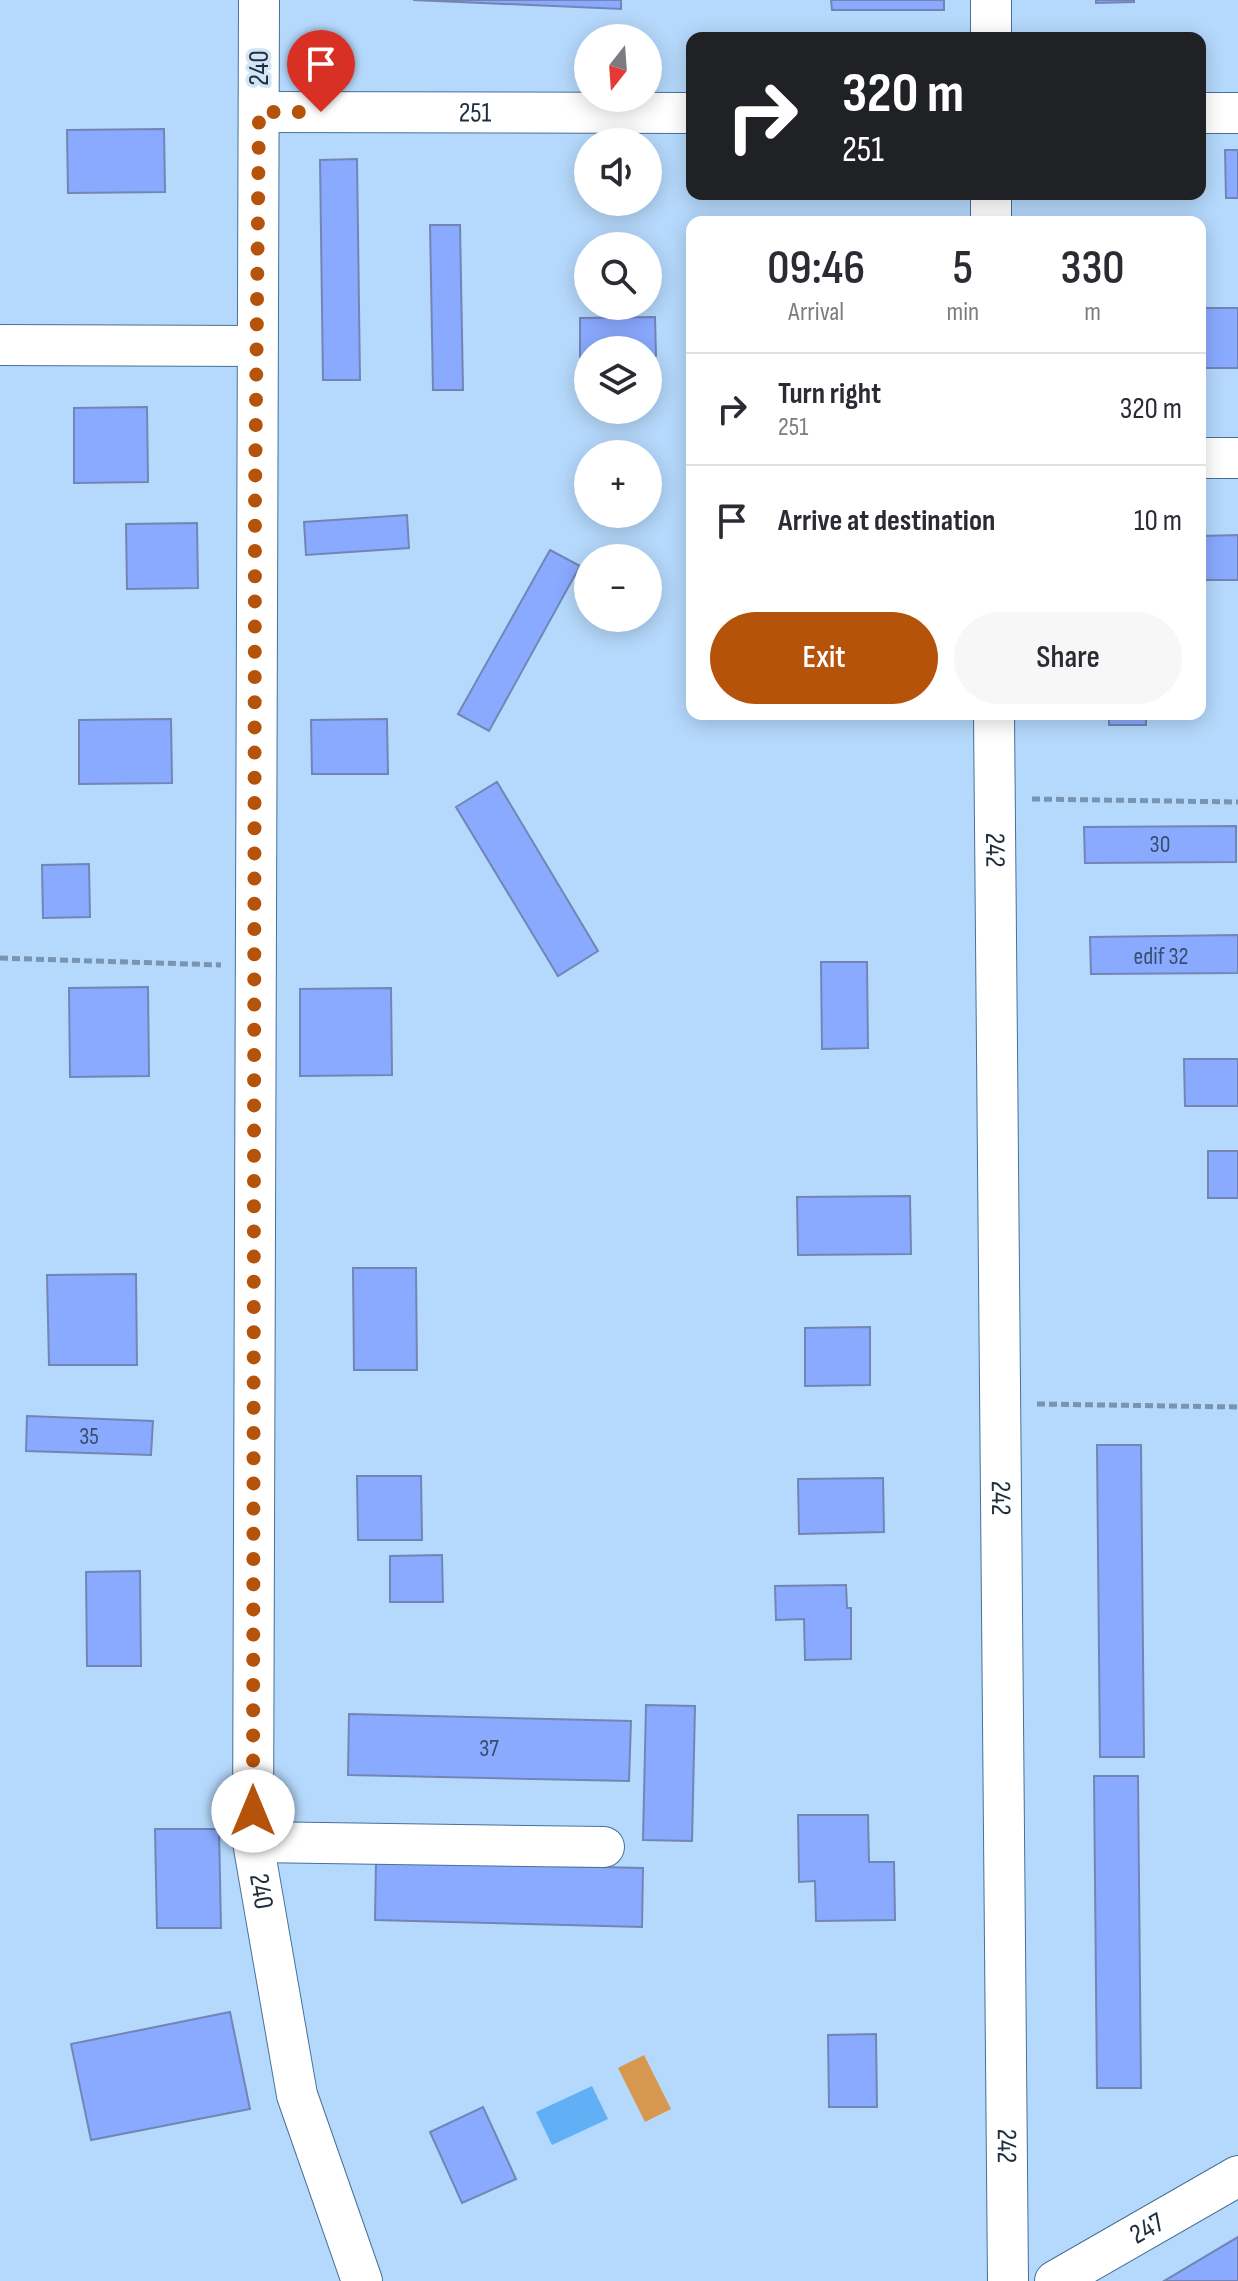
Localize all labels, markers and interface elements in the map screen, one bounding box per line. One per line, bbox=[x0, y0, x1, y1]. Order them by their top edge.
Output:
north arrow bbox=[574, 24, 662, 112]
map controls bbox=[574, 24, 662, 632]
pin bbox=[287, 30, 355, 112]
icon: arrive bbox=[299, 42, 343, 86]
street label: 240 bbox=[243, 50, 276, 86]
text: 320 m bbox=[842, 61, 964, 128]
icon: right bbox=[710, 64, 814, 168]
street label: 251 bbox=[459, 96, 492, 129]
button: sound bbox=[574, 128, 662, 216]
text: 251 bbox=[842, 129, 884, 172]
button: search bbox=[574, 232, 662, 320]
text: 09:46 bbox=[767, 240, 865, 297]
text: 5 bbox=[953, 240, 973, 297]
text: 330 bbox=[1060, 240, 1125, 297]
text: Arrival bbox=[788, 297, 844, 328]
text: min bbox=[946, 297, 979, 328]
text: m bbox=[1084, 297, 1101, 328]
button: layers bbox=[574, 336, 662, 424]
text: Turn right bbox=[778, 376, 881, 412]
icon: right bbox=[710, 387, 754, 431]
text: 320 m bbox=[1120, 391, 1182, 427]
text: 251 bbox=[778, 412, 808, 443]
button: + bbox=[574, 440, 662, 528]
icon: arrive bbox=[710, 499, 754, 543]
text: Arrive at destination bbox=[778, 503, 995, 539]
text: 10 m bbox=[1134, 503, 1182, 539]
button: − bbox=[574, 544, 662, 632]
button: Exit bbox=[710, 612, 938, 704]
button: Share bbox=[954, 612, 1182, 704]
house number: 30 bbox=[1150, 830, 1170, 859]
street label: 242 bbox=[979, 832, 1012, 868]
house number: edif 32 bbox=[1134, 942, 1188, 971]
house number: 35 bbox=[79, 1422, 99, 1451]
street label: 242 bbox=[984, 1480, 1018, 1516]
house number: 37 bbox=[479, 1734, 499, 1763]
position arrow bbox=[211, 1769, 295, 1853]
street label: 240 bbox=[242, 1871, 281, 1912]
street label: 242 bbox=[990, 2128, 1023, 2163]
street label: 247 bbox=[1124, 2205, 1170, 2251]

